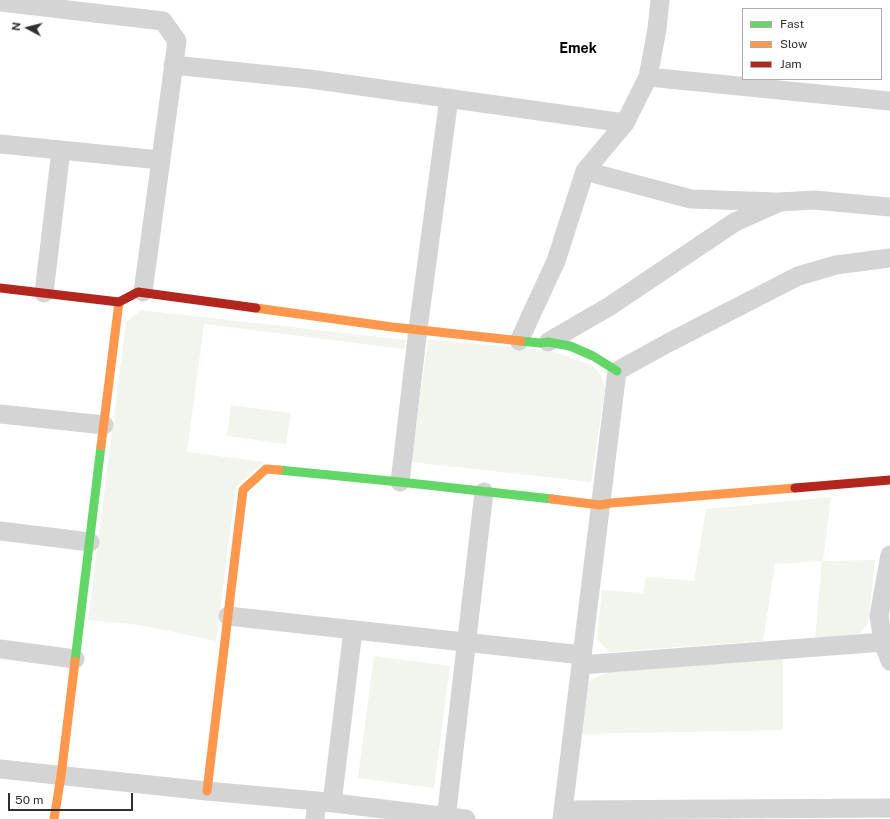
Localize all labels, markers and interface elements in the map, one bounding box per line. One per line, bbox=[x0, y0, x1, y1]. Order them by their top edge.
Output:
north arrow bbox=[8, 8, 48, 48]
legend bbox=[742, 8, 882, 80]
text: Fast bbox=[780, 17, 804, 31]
text: N bbox=[10, 22, 23, 32]
text: Slow bbox=[780, 37, 807, 51]
district label: Emek bbox=[559, 41, 597, 57]
text: Jam bbox=[780, 57, 802, 71]
scale bar bbox=[10, 785, 135, 811]
text: 50 m bbox=[15, 793, 43, 807]

